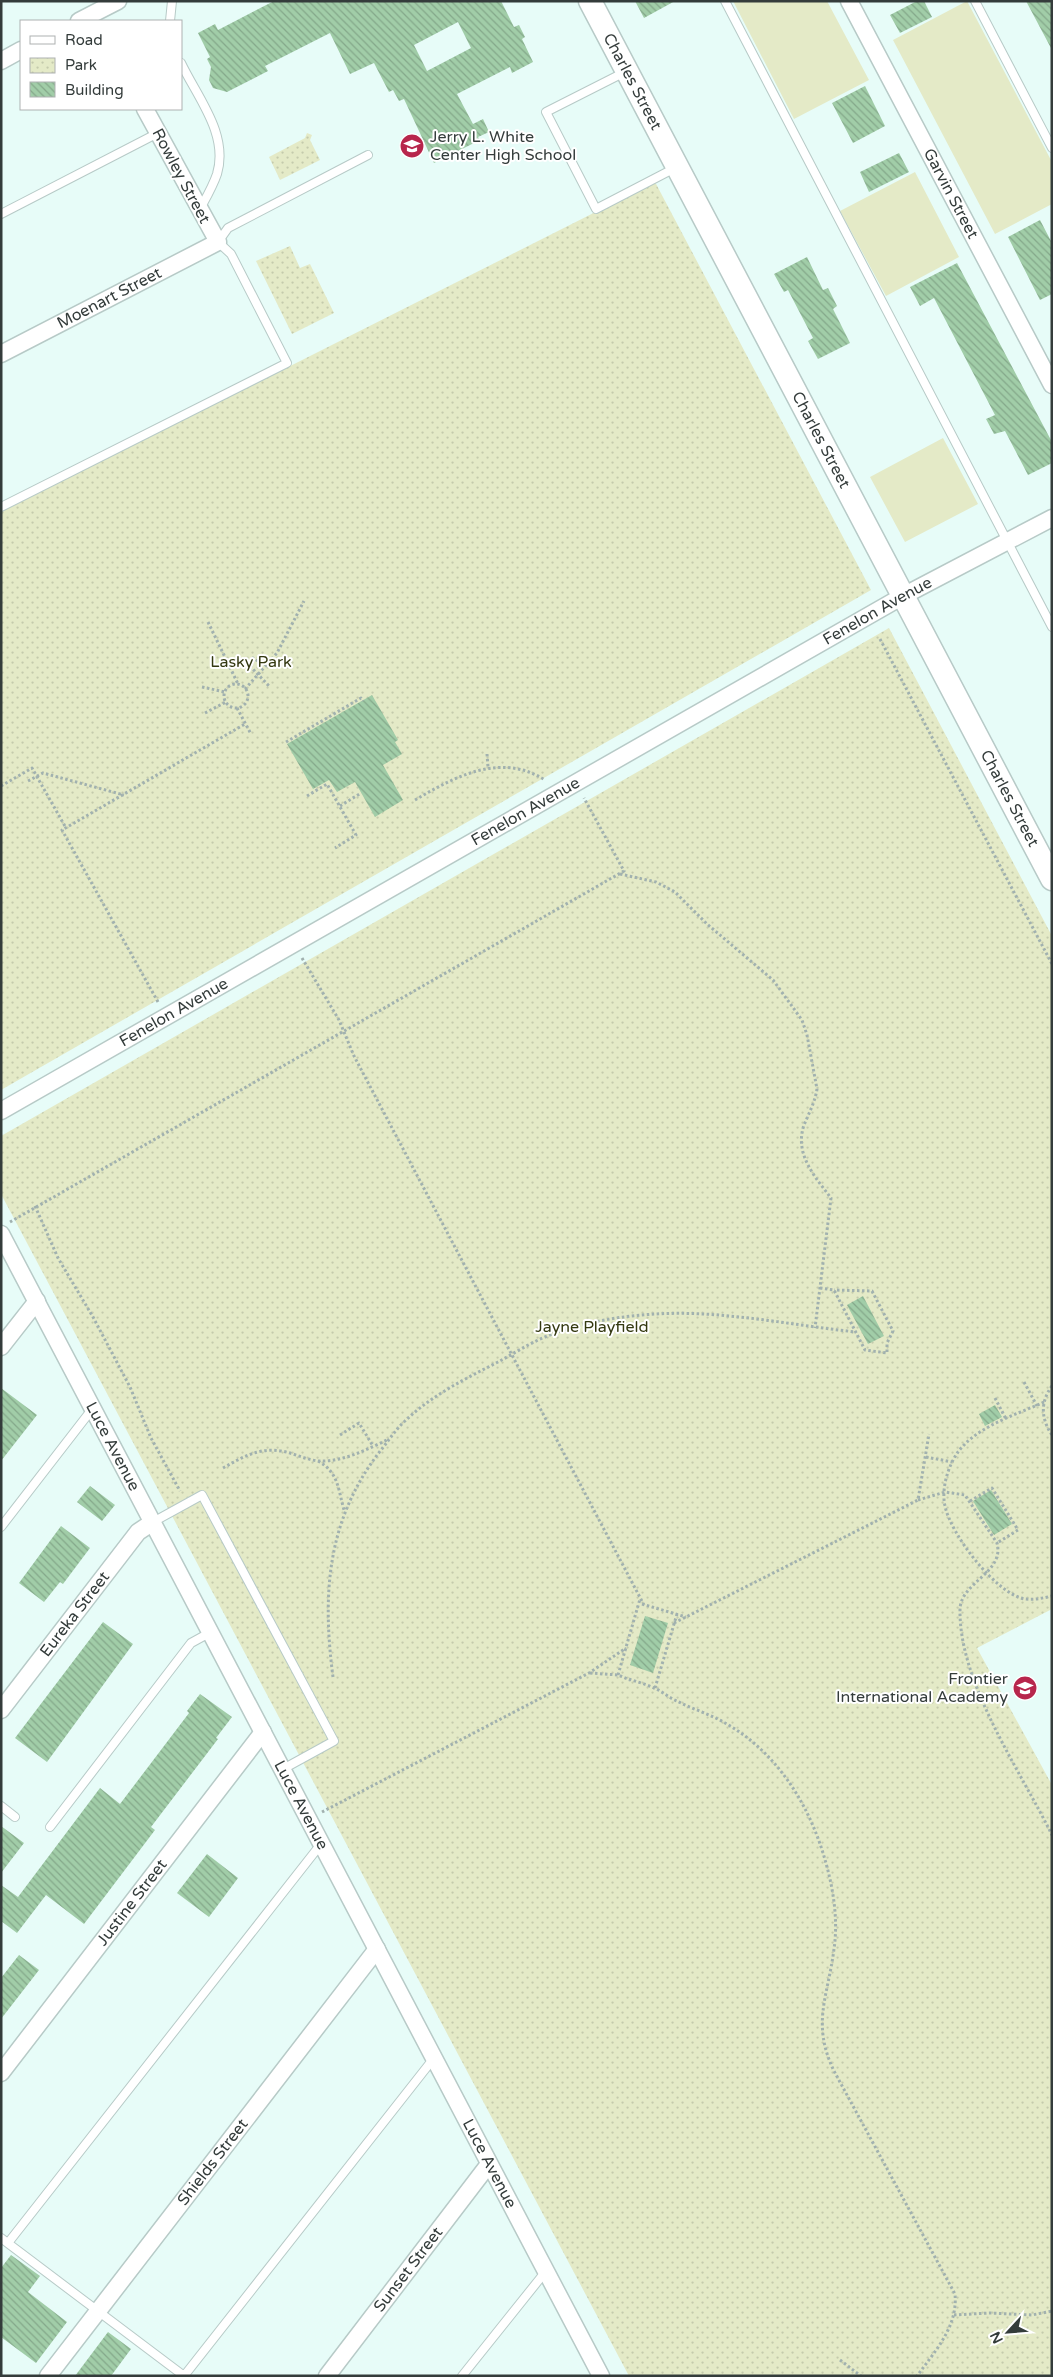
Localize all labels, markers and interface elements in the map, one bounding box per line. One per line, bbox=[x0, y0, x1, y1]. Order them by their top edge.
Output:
legend bbox=[20, 20, 182, 110]
street label: Charles Street bbox=[599, 30, 666, 133]
text: Road bbox=[65, 31, 103, 49]
text: Park bbox=[65, 56, 97, 74]
text: Building bbox=[65, 81, 124, 99]
street label: Rowley Street bbox=[147, 125, 215, 227]
place label: Jerry L. White Center High School bbox=[430, 127, 576, 165]
school or university icon: Jerry L. White Center High School bbox=[399, 133, 425, 159]
street label: Garvin Street bbox=[919, 145, 983, 242]
street label: Moenart Street bbox=[54, 263, 165, 333]
street label: Charles Street bbox=[787, 388, 855, 492]
street label: Fenelon Avenue bbox=[819, 573, 935, 650]
park label: Lasky Park bbox=[210, 652, 292, 672]
street label: Charles Street bbox=[976, 746, 1043, 850]
street label: Fenelon Avenue bbox=[468, 773, 583, 850]
street label: Fenelon Avenue bbox=[116, 973, 232, 1051]
park label: Jayne Playfield bbox=[535, 1317, 649, 1337]
street label: Luce Avenue bbox=[81, 1398, 144, 1494]
street label: Eureka Street bbox=[36, 1568, 114, 1661]
place label: Frontier International Academy bbox=[836, 1669, 1009, 1707]
school or university icon: Frontier International Academy bbox=[1012, 1675, 1038, 1701]
street label: Luce Avenue bbox=[269, 1757, 333, 1853]
street label: Justine Street bbox=[92, 1855, 172, 1950]
street label: Shields Street bbox=[173, 2115, 253, 2210]
street label: Luce Avenue bbox=[458, 2115, 521, 2212]
street label: Sunset Street bbox=[369, 2223, 447, 2316]
north arrow bbox=[983, 2307, 1033, 2357]
text: N bbox=[987, 2329, 1007, 2346]

